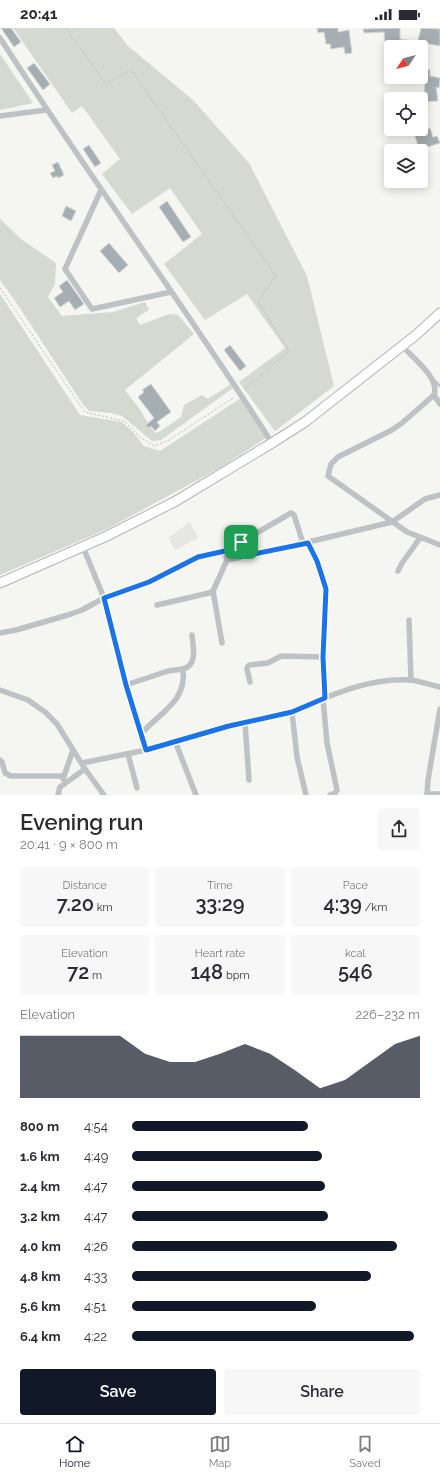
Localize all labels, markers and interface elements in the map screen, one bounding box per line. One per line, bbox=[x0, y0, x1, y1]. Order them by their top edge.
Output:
text: 20:41 bbox=[20, 5, 57, 23]
north arrow bbox=[384, 40, 428, 84]
map controls bbox=[384, 40, 428, 188]
button: locate bbox=[384, 92, 428, 136]
button: layers bbox=[384, 144, 428, 188]
pin bbox=[224, 525, 258, 559]
icon: arrive bbox=[230, 531, 252, 553]
button: share bbox=[378, 808, 420, 850]
text: Evening run bbox=[20, 809, 143, 835]
text: 20:41 · 9 × 800 m bbox=[20, 837, 118, 852]
text: Distance bbox=[63, 879, 107, 892]
text: Time bbox=[207, 879, 233, 892]
text: Pace bbox=[343, 879, 368, 892]
text: 7.20 bbox=[57, 892, 94, 916]
text: 33:29 bbox=[195, 892, 245, 916]
text: 4:39 bbox=[323, 892, 362, 916]
text: km bbox=[94, 901, 113, 914]
text: /km bbox=[362, 901, 387, 914]
text: Elevation bbox=[61, 947, 108, 960]
text: Heart rate bbox=[195, 947, 245, 960]
text: kcal bbox=[345, 947, 366, 960]
text: 72 bbox=[67, 960, 89, 984]
text: 148 bbox=[190, 960, 223, 984]
text: 546 bbox=[338, 960, 373, 984]
text: m bbox=[89, 969, 102, 982]
text: bpm bbox=[223, 969, 250, 982]
text: Elevation bbox=[20, 1007, 75, 1022]
text: 226–232 m bbox=[356, 1007, 420, 1022]
text: 800 m bbox=[20, 1119, 59, 1134]
text: 4:54 bbox=[84, 1119, 108, 1134]
text: 1.6 km bbox=[20, 1149, 60, 1164]
text: 4:49 bbox=[84, 1149, 108, 1164]
text: 2.4 km bbox=[20, 1179, 60, 1194]
text: 4:47 bbox=[84, 1179, 108, 1194]
text: 3.2 km bbox=[20, 1209, 60, 1224]
text: 4:47 bbox=[84, 1209, 108, 1224]
text: 4.0 km bbox=[20, 1239, 61, 1254]
text: 4:26 bbox=[84, 1239, 108, 1254]
text: 4.8 km bbox=[20, 1269, 61, 1284]
text: 4:33 bbox=[84, 1269, 107, 1284]
text: 5.6 km bbox=[20, 1299, 61, 1314]
text: 4:51 bbox=[84, 1299, 106, 1314]
text: 6.4 km bbox=[20, 1329, 61, 1344]
text: 4:22 bbox=[84, 1329, 107, 1344]
button: Save bbox=[20, 1369, 216, 1415]
button: Share bbox=[224, 1369, 420, 1415]
tab: Home bbox=[59, 1433, 90, 1470]
tab: Map bbox=[209, 1433, 231, 1470]
tab: Saved bbox=[349, 1433, 381, 1470]

